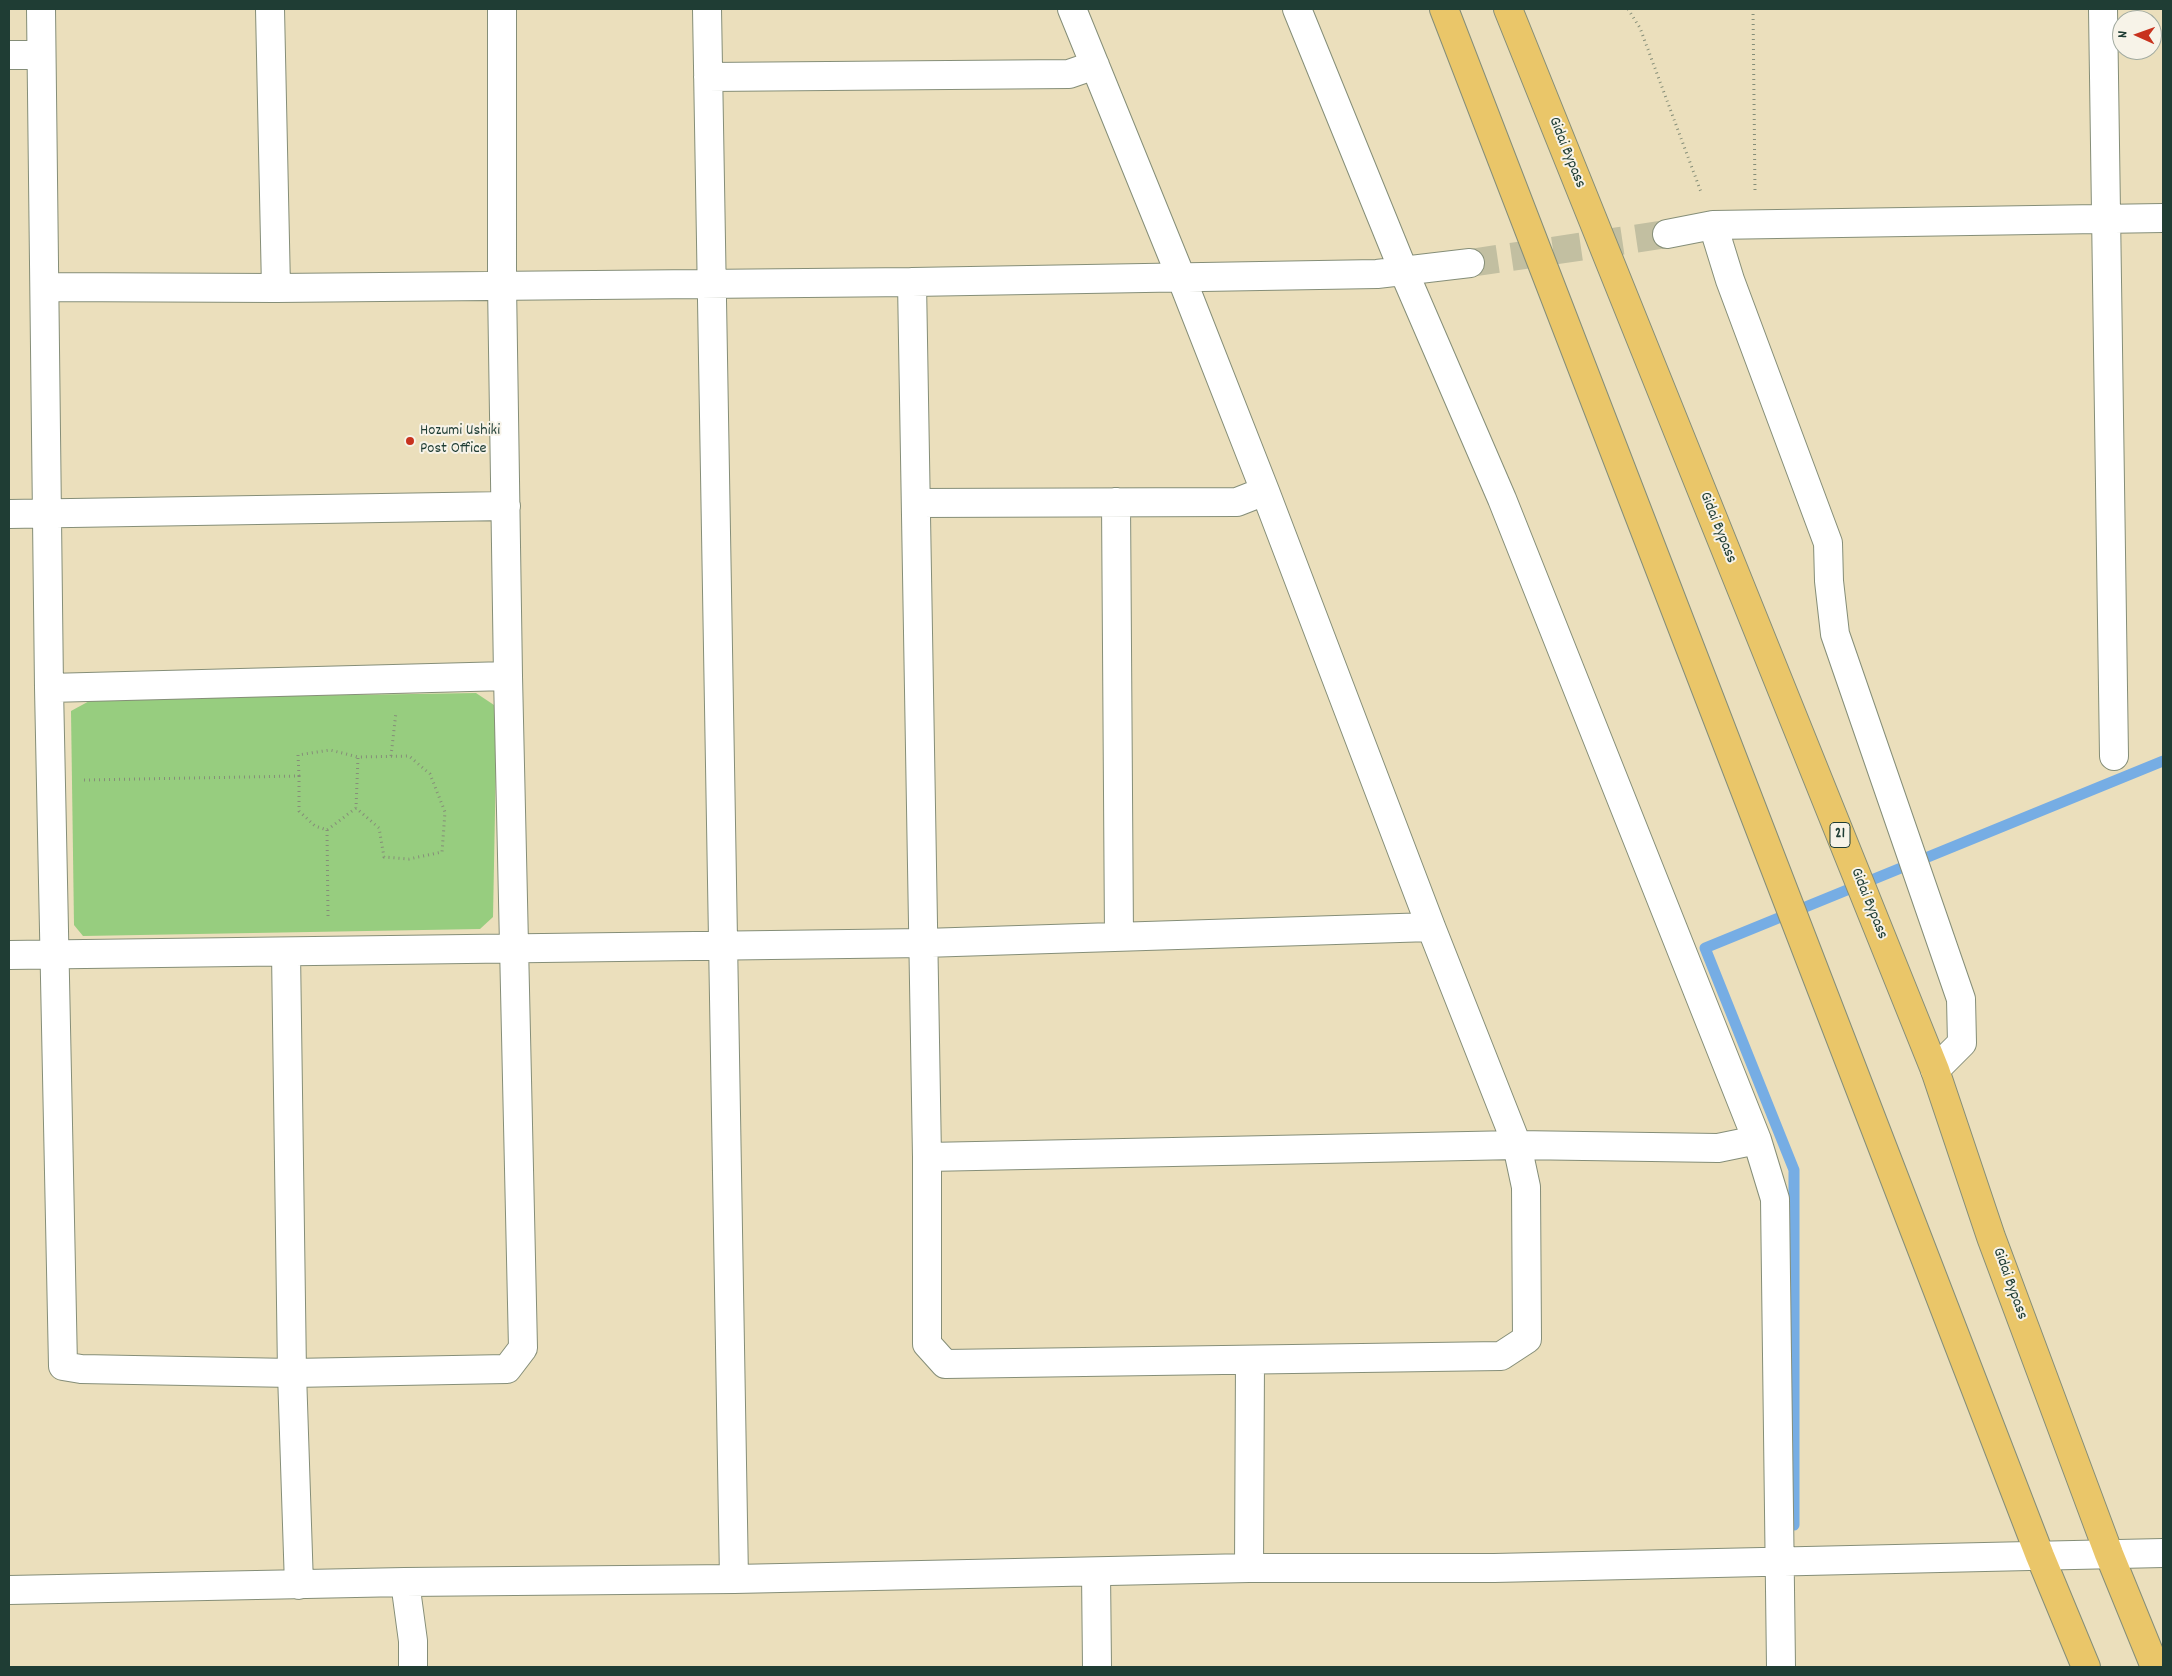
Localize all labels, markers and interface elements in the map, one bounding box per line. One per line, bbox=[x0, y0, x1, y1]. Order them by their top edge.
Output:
north arrow bbox=[2112, 10, 2162, 60]
text: N bbox=[2113, 31, 2133, 38]
street label: Gidai Bypass bbox=[1543, 115, 1589, 191]
place label: Hozumi Ushiki Post Office bbox=[420, 422, 500, 460]
marker: Hozumi Ushiki Post Office bbox=[404, 435, 416, 447]
street label: Gidai Bypass bbox=[1694, 490, 1740, 566]
road number: 21 bbox=[1830, 822, 1850, 848]
street label: Gidai Bypass bbox=[1845, 866, 1891, 942]
street label: Gidai Bypass bbox=[1987, 1245, 2031, 1323]

